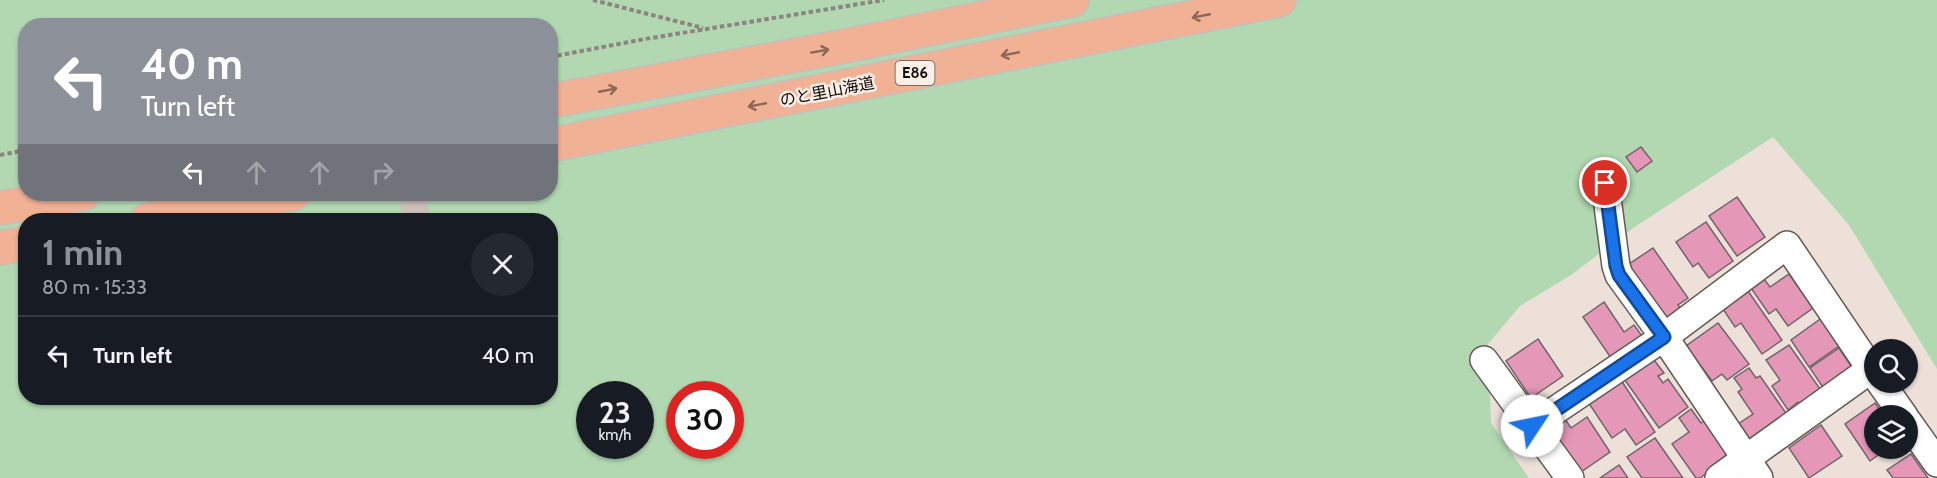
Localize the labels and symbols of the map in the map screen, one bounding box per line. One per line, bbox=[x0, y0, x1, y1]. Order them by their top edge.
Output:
one-way arrow bbox=[1192, 11, 1211, 22]
one-way arrow bbox=[810, 45, 830, 56]
one-way arrow bbox=[1000, 49, 1020, 60]
road number: E86 bbox=[896, 61, 934, 85]
street label: のと里山海道 bbox=[778, 73, 876, 110]
one-way arrow bbox=[598, 84, 617, 95]
one-way arrow bbox=[747, 100, 767, 111]
pin bbox=[1579, 157, 1630, 208]
speed limit sign: 30 bbox=[666, 381, 744, 459]
position arrow bbox=[1500, 394, 1564, 458]

